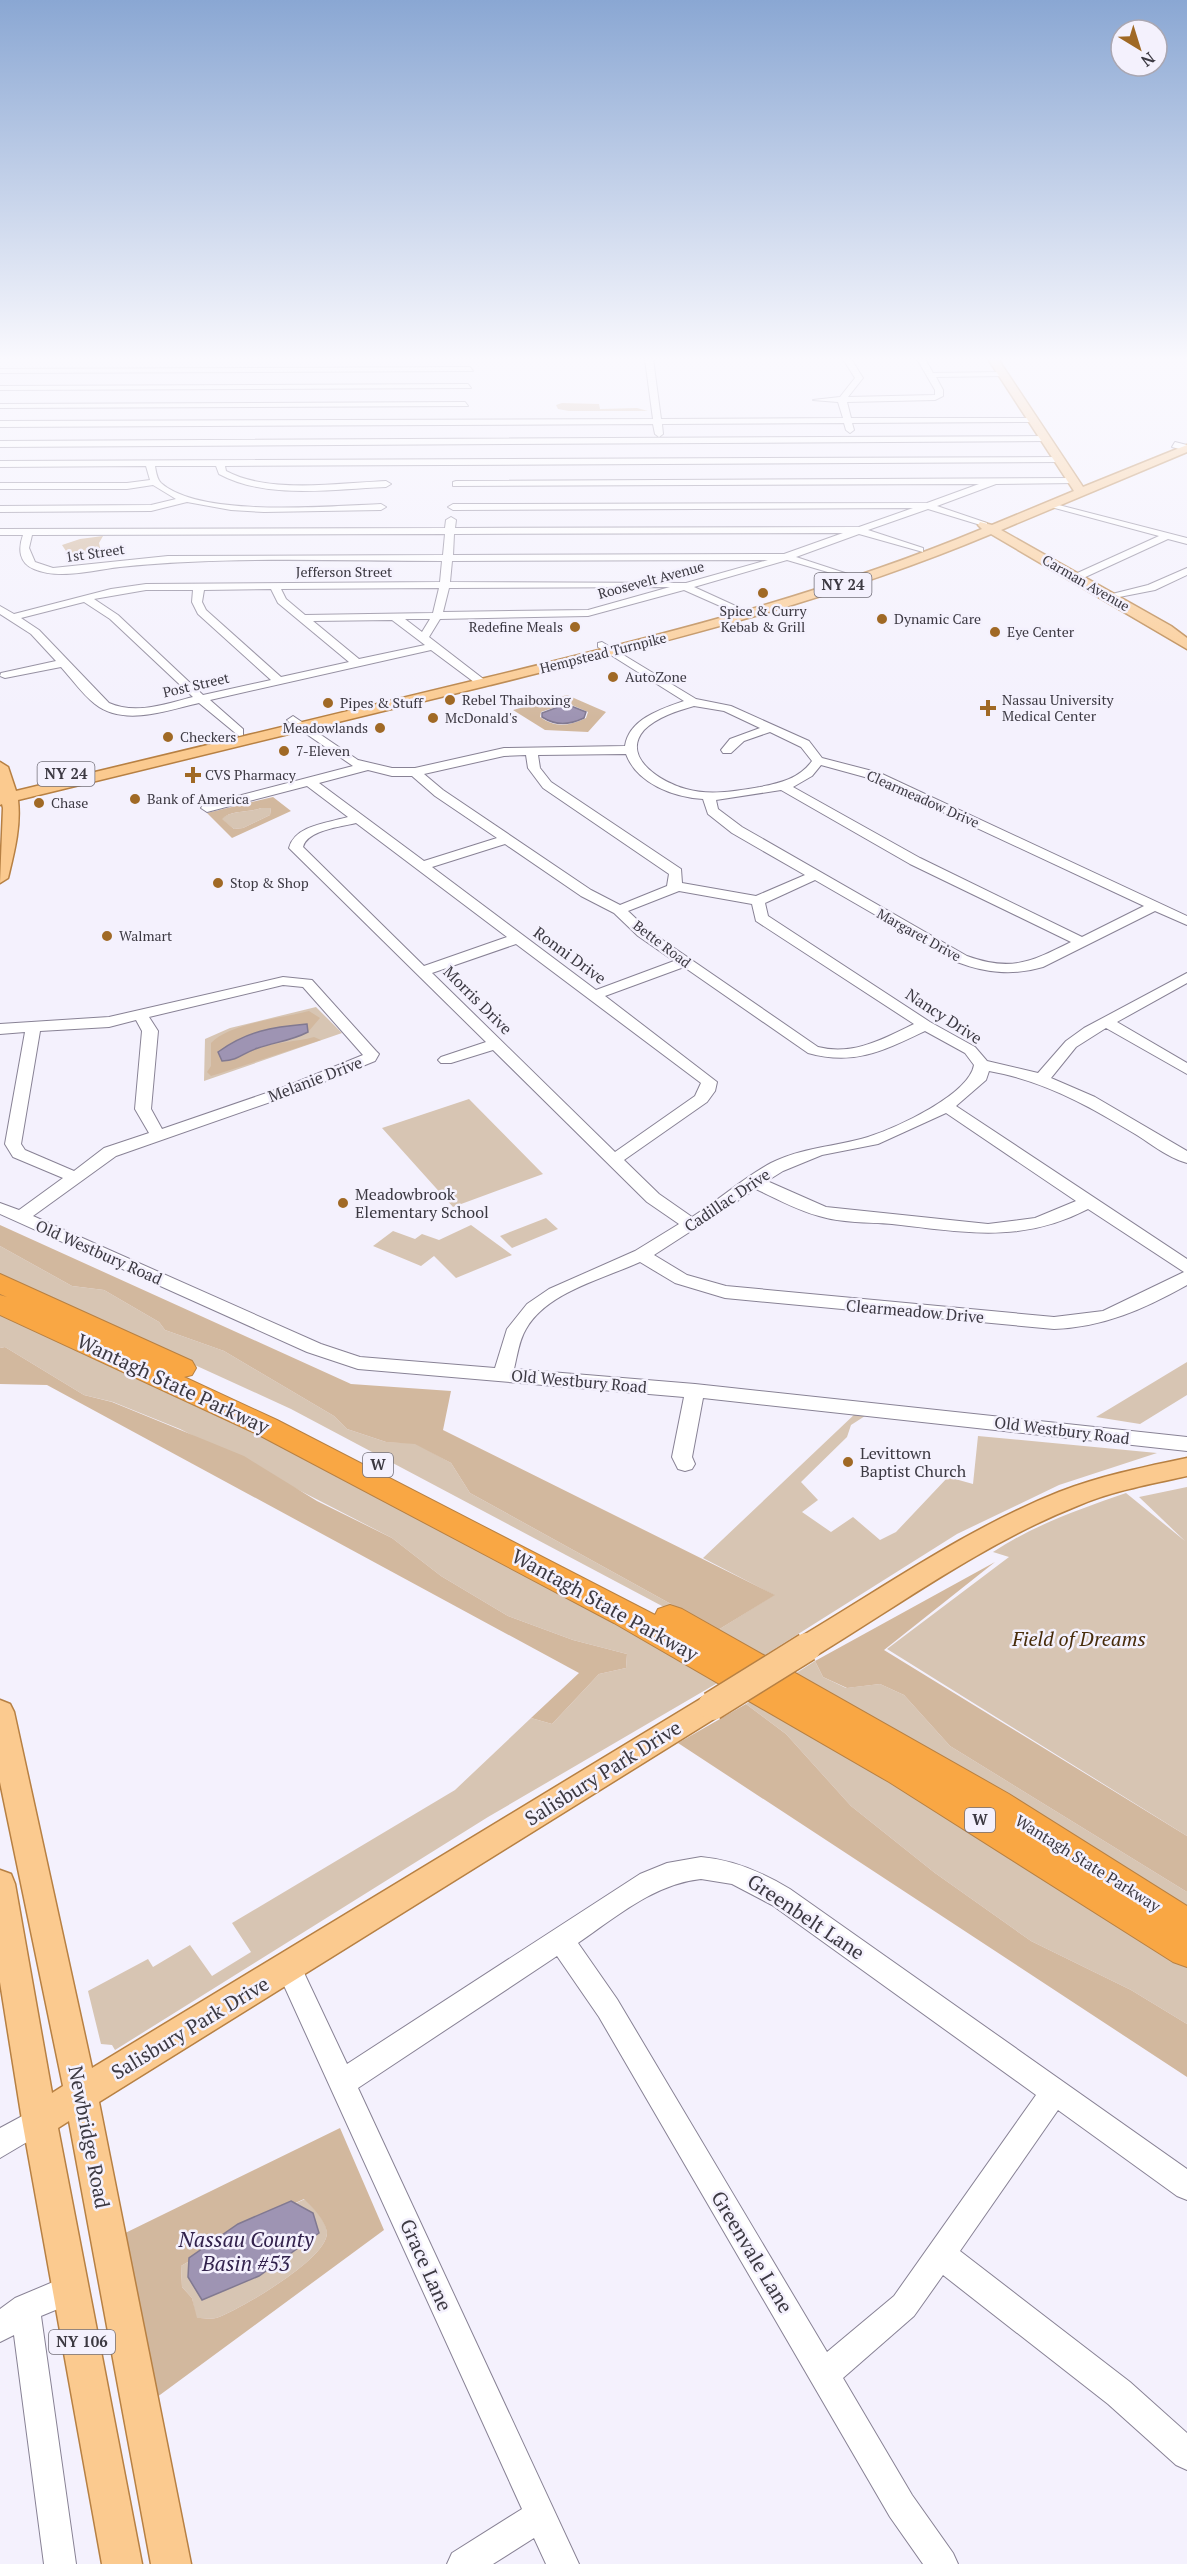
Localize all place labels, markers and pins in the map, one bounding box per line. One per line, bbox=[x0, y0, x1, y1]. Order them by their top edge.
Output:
marker: Spice & Curry Kebab & Grill bbox=[756, 586, 770, 600]
place label: Spice & Curry Kebab & Grill bbox=[719, 601, 807, 636]
place label: Dynamic Care bbox=[894, 609, 981, 628]
marker: Dynamic Care bbox=[875, 612, 889, 626]
place label: Redefine Meals bbox=[469, 617, 563, 636]
marker: Redefine Meals bbox=[568, 620, 582, 634]
place label: Eye Center bbox=[1007, 622, 1075, 641]
marker: Eye Center bbox=[988, 625, 1002, 639]
place label: AutoZone bbox=[625, 667, 687, 686]
marker: AutoZone bbox=[606, 670, 620, 684]
place label: Rebel Thaiboxing bbox=[462, 690, 571, 709]
place label: Nassau University Medical Center bbox=[1002, 690, 1115, 725]
place label: Pipes & Stuff bbox=[340, 693, 424, 712]
marker: Rebel Thaiboxing bbox=[443, 693, 457, 707]
marker: Pipes & Stuff bbox=[321, 696, 335, 710]
marker: Nassau University Medical Center bbox=[979, 699, 997, 717]
place label: McDonald's bbox=[445, 708, 517, 727]
marker: McDonald's bbox=[426, 711, 440, 725]
place label: Meadowlands bbox=[283, 718, 368, 737]
marker: Meadowlands bbox=[373, 721, 387, 735]
place label: Checkers bbox=[180, 727, 236, 746]
marker: Checkers bbox=[161, 730, 175, 744]
place label: 7-Eleven bbox=[296, 741, 351, 760]
marker: 7-Eleven bbox=[277, 744, 291, 758]
place label: CVS Pharmacy bbox=[205, 765, 297, 784]
marker: CVS Pharmacy bbox=[186, 768, 200, 782]
place label: Bank of America bbox=[147, 789, 249, 808]
marker: Bank of America bbox=[128, 792, 142, 806]
place label: Chase bbox=[51, 793, 88, 812]
marker: Chase bbox=[32, 796, 46, 810]
place label: Stop & Shop bbox=[230, 873, 309, 892]
marker: Stop & Shop bbox=[211, 876, 225, 890]
place label: Walmart bbox=[119, 926, 173, 945]
marker: Walmart bbox=[100, 929, 114, 943]
place label: Meadowbrook Elementary School bbox=[355, 1183, 489, 1223]
marker: Meadowbrook Elementary School bbox=[336, 1196, 350, 1210]
place label: Levittown Baptist Church bbox=[860, 1442, 967, 1482]
marker: Levittown Baptist Church bbox=[841, 1455, 855, 1469]

